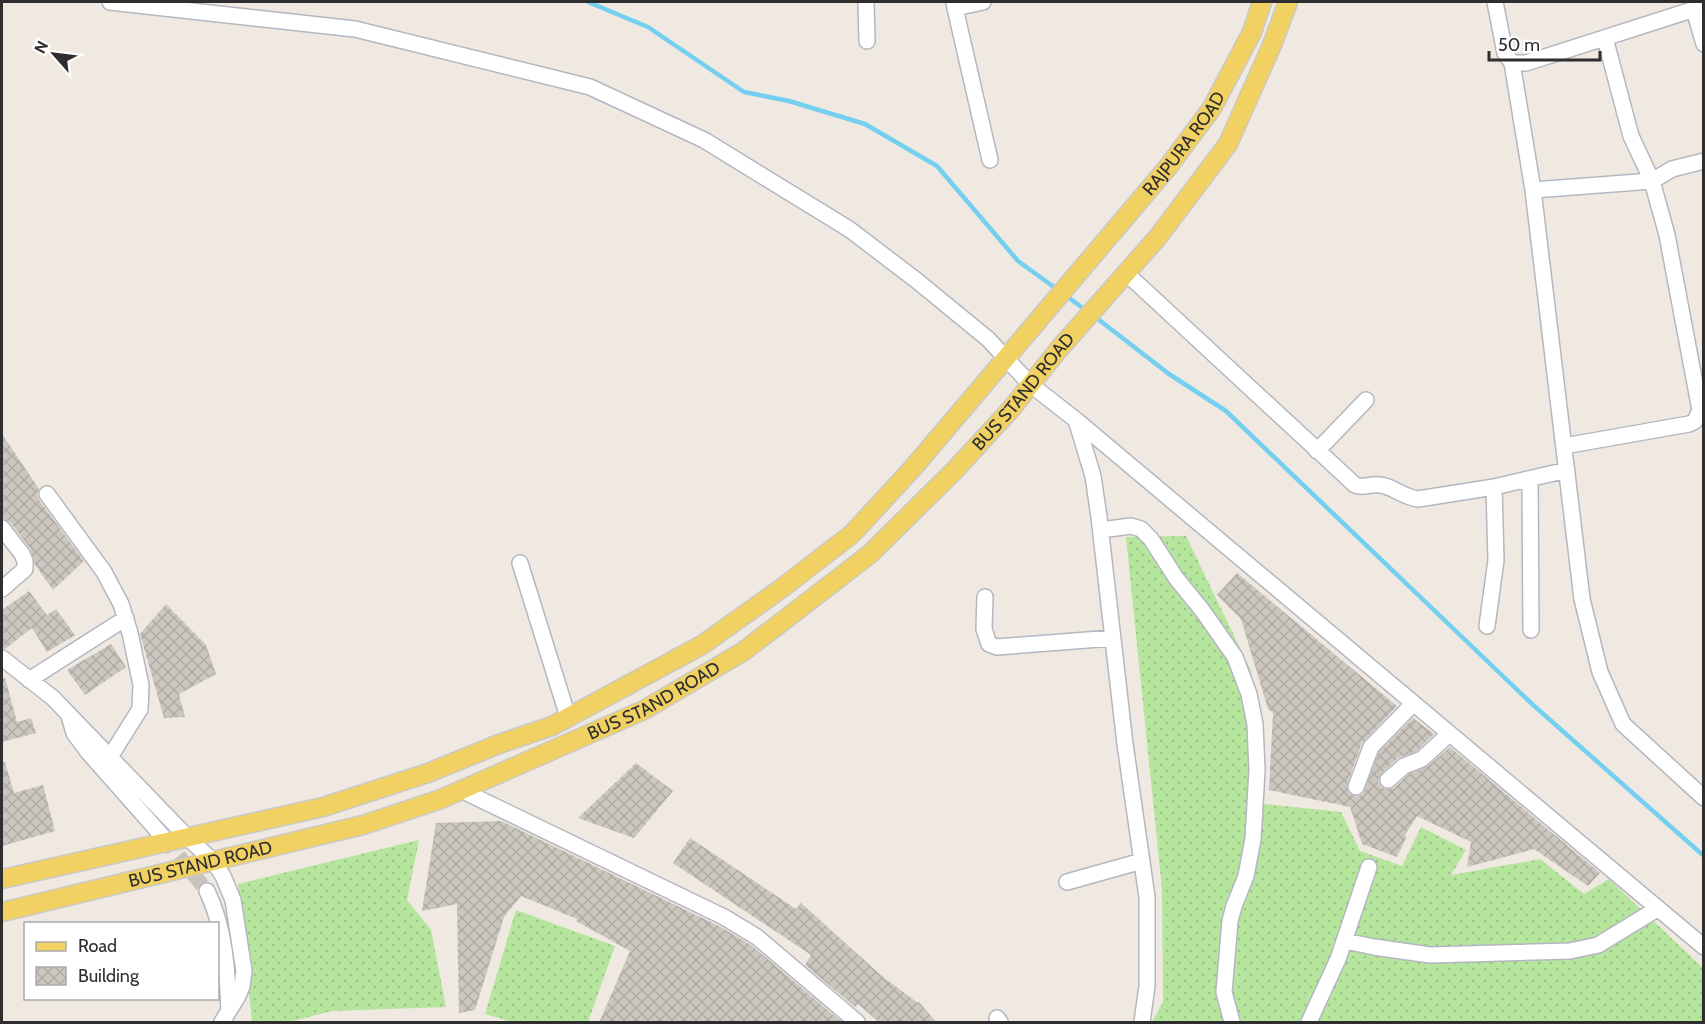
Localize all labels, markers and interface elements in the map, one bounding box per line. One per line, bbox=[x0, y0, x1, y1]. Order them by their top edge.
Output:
north arrow bbox=[24, 24, 84, 84]
scale bar bbox=[1489, 24, 1600, 62]
text: 50 m bbox=[1498, 34, 1540, 56]
text: N bbox=[30, 38, 52, 57]
street label: RAJPURA ROAD bbox=[1138, 88, 1230, 200]
street label: BUS STAND ROAD bbox=[968, 328, 1079, 455]
street label: BUS STAND ROAD bbox=[584, 657, 724, 744]
street label: BUS STAND ROAD bbox=[126, 836, 274, 892]
legend bbox=[24, 922, 219, 1000]
text: Road bbox=[78, 935, 117, 957]
text: Building bbox=[78, 965, 140, 987]

